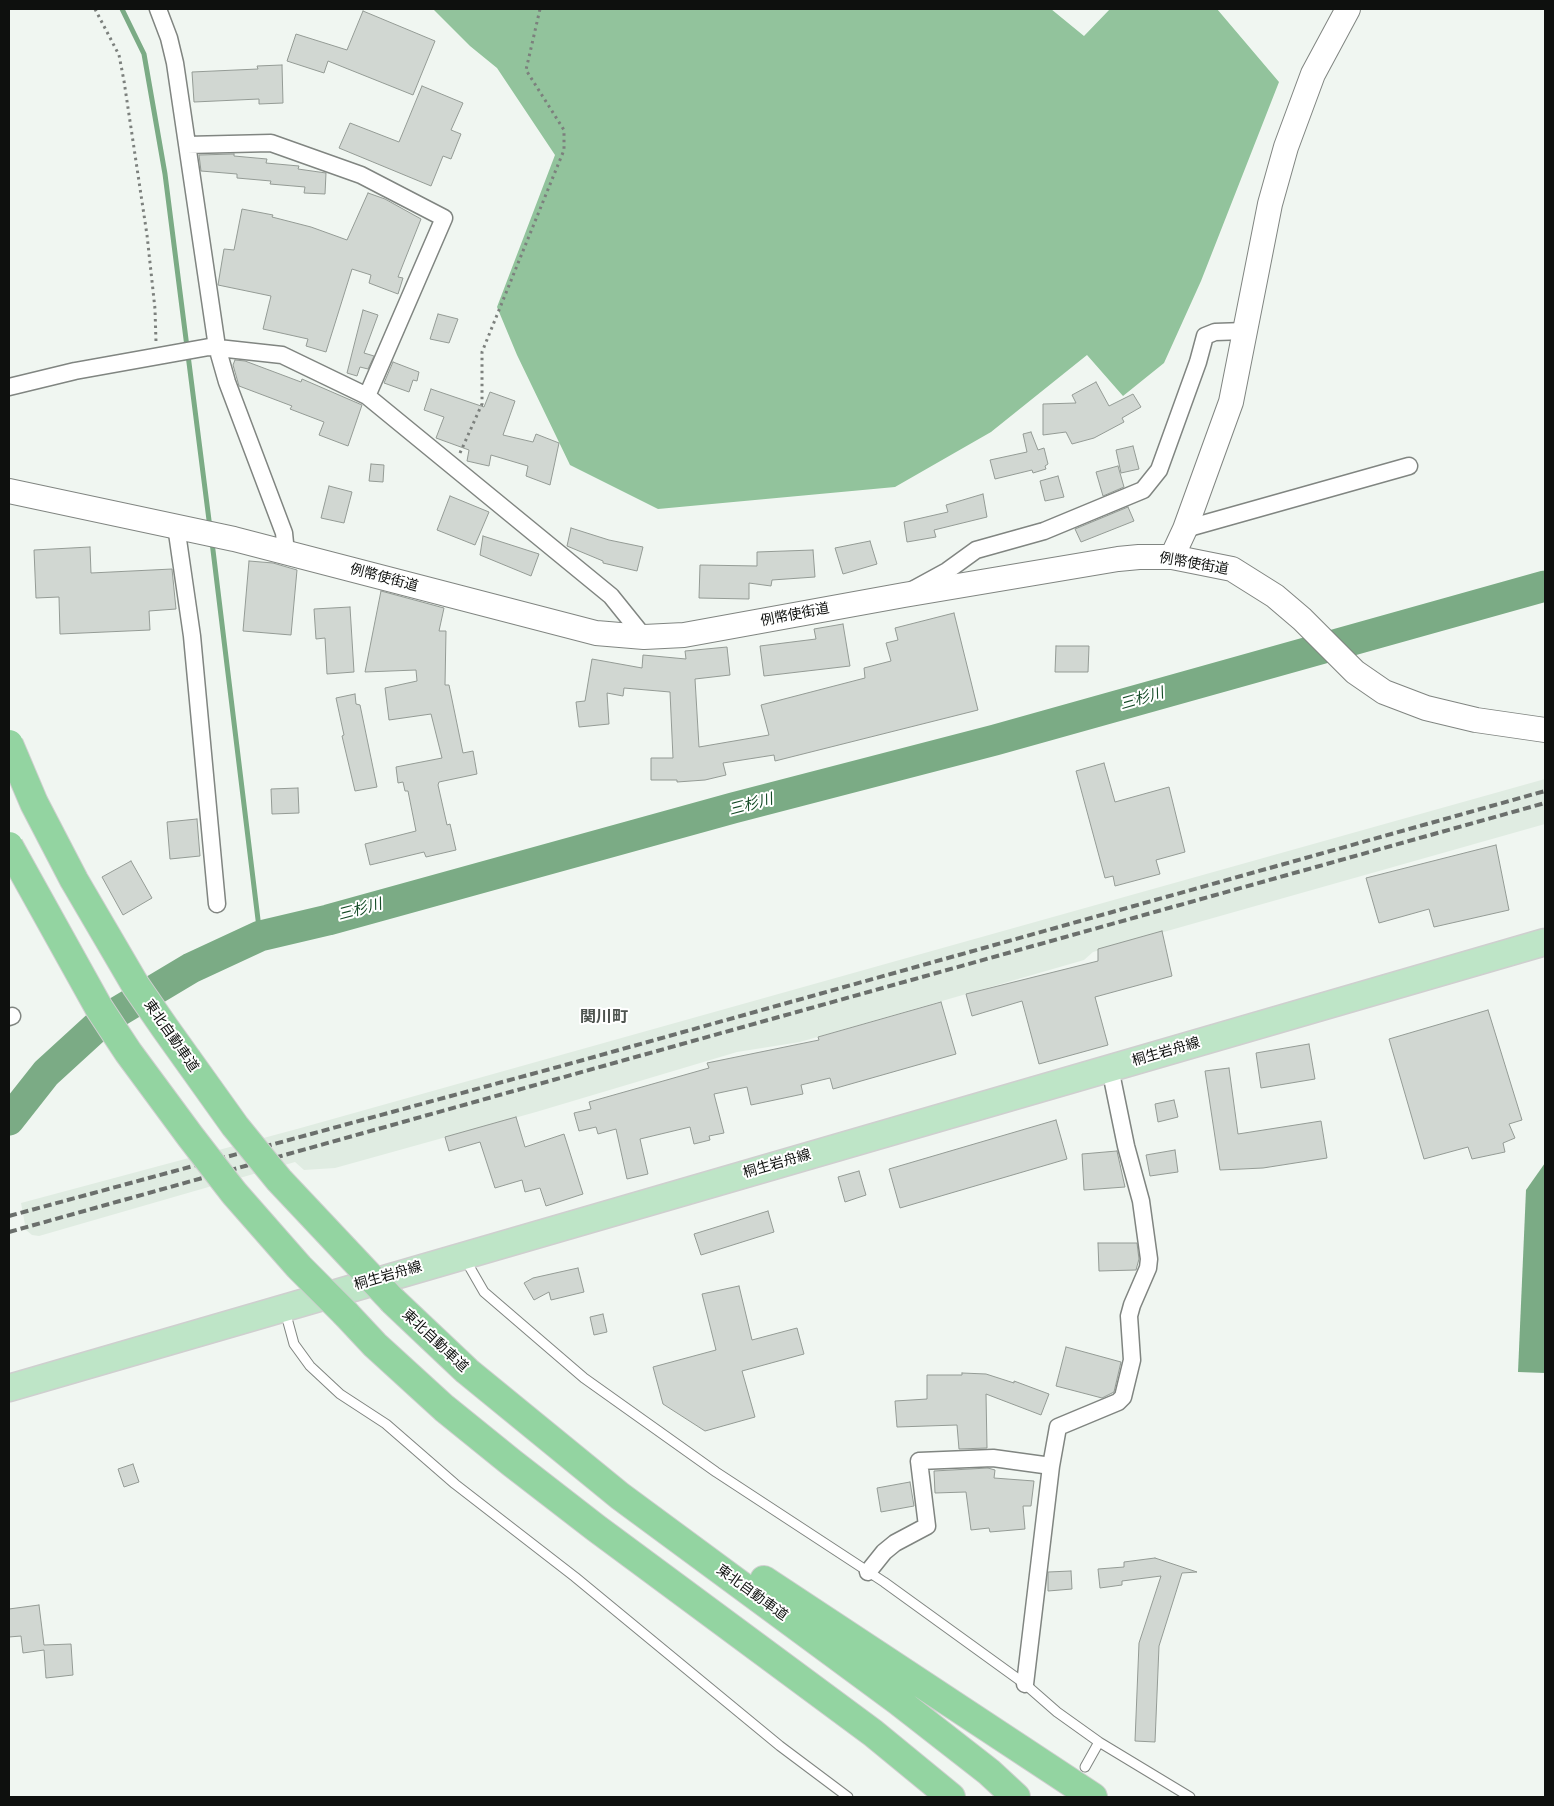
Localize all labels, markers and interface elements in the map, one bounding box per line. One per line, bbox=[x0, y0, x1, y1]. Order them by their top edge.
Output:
street label: 例幣使街道 bbox=[1158, 550, 1230, 578]
street label: 例幣使街道 bbox=[348, 561, 420, 595]
street label: 例幣使街道 bbox=[759, 600, 831, 630]
water label: 三杉川 bbox=[1118, 684, 1166, 714]
water label: 三杉川 bbox=[727, 790, 775, 820]
water label: 三杉川 bbox=[336, 895, 384, 925]
street label: 東北自動車道 bbox=[140, 997, 202, 1075]
district label: 関川町 bbox=[580, 1008, 628, 1028]
street label: 桐生岩舟線 bbox=[1130, 1034, 1202, 1070]
street label: 桐生岩舟線 bbox=[741, 1146, 813, 1182]
street label: 桐生岩舟線 bbox=[352, 1258, 424, 1294]
street label: 東北自動車道 bbox=[399, 1306, 471, 1376]
street label: 東北自動車道 bbox=[713, 1562, 791, 1624]

